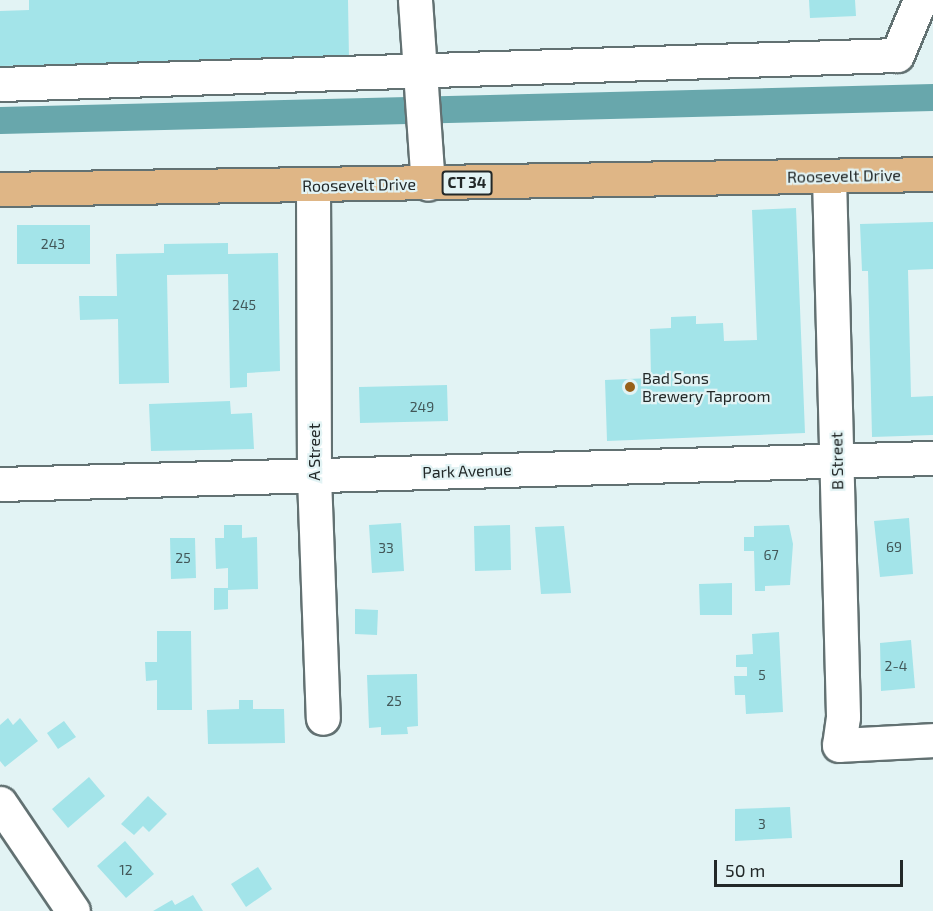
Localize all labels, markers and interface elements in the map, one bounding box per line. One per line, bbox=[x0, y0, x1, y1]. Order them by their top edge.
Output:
street label: Roosevelt Drive bbox=[787, 165, 901, 187]
road number: CT 34 bbox=[440, 171, 494, 195]
street label: Roosevelt Drive bbox=[302, 174, 416, 196]
house number: 243 bbox=[41, 236, 65, 252]
house number: 245 bbox=[232, 297, 256, 313]
place label: Bad Sons Brewery Taproom bbox=[642, 368, 771, 406]
marker: Bad Sons Brewery Taproom bbox=[623, 380, 637, 394]
house number: 249 bbox=[410, 399, 434, 415]
street label: A Street bbox=[304, 423, 324, 481]
street label: B Street bbox=[827, 432, 847, 490]
street label: Park Avenue bbox=[422, 460, 512, 482]
house number: 69 bbox=[886, 539, 902, 555]
house number: 33 bbox=[378, 540, 394, 556]
house number: 67 bbox=[763, 547, 779, 563]
house number: 25 bbox=[175, 550, 191, 566]
house number: 2-4 bbox=[885, 658, 907, 674]
house number: 5 bbox=[758, 667, 766, 683]
house number: 25 bbox=[386, 693, 402, 709]
house number: 3 bbox=[758, 816, 766, 832]
scale bar bbox=[717, 848, 906, 886]
text: 50 m bbox=[725, 859, 765, 881]
house number: 12 bbox=[119, 862, 133, 878]

